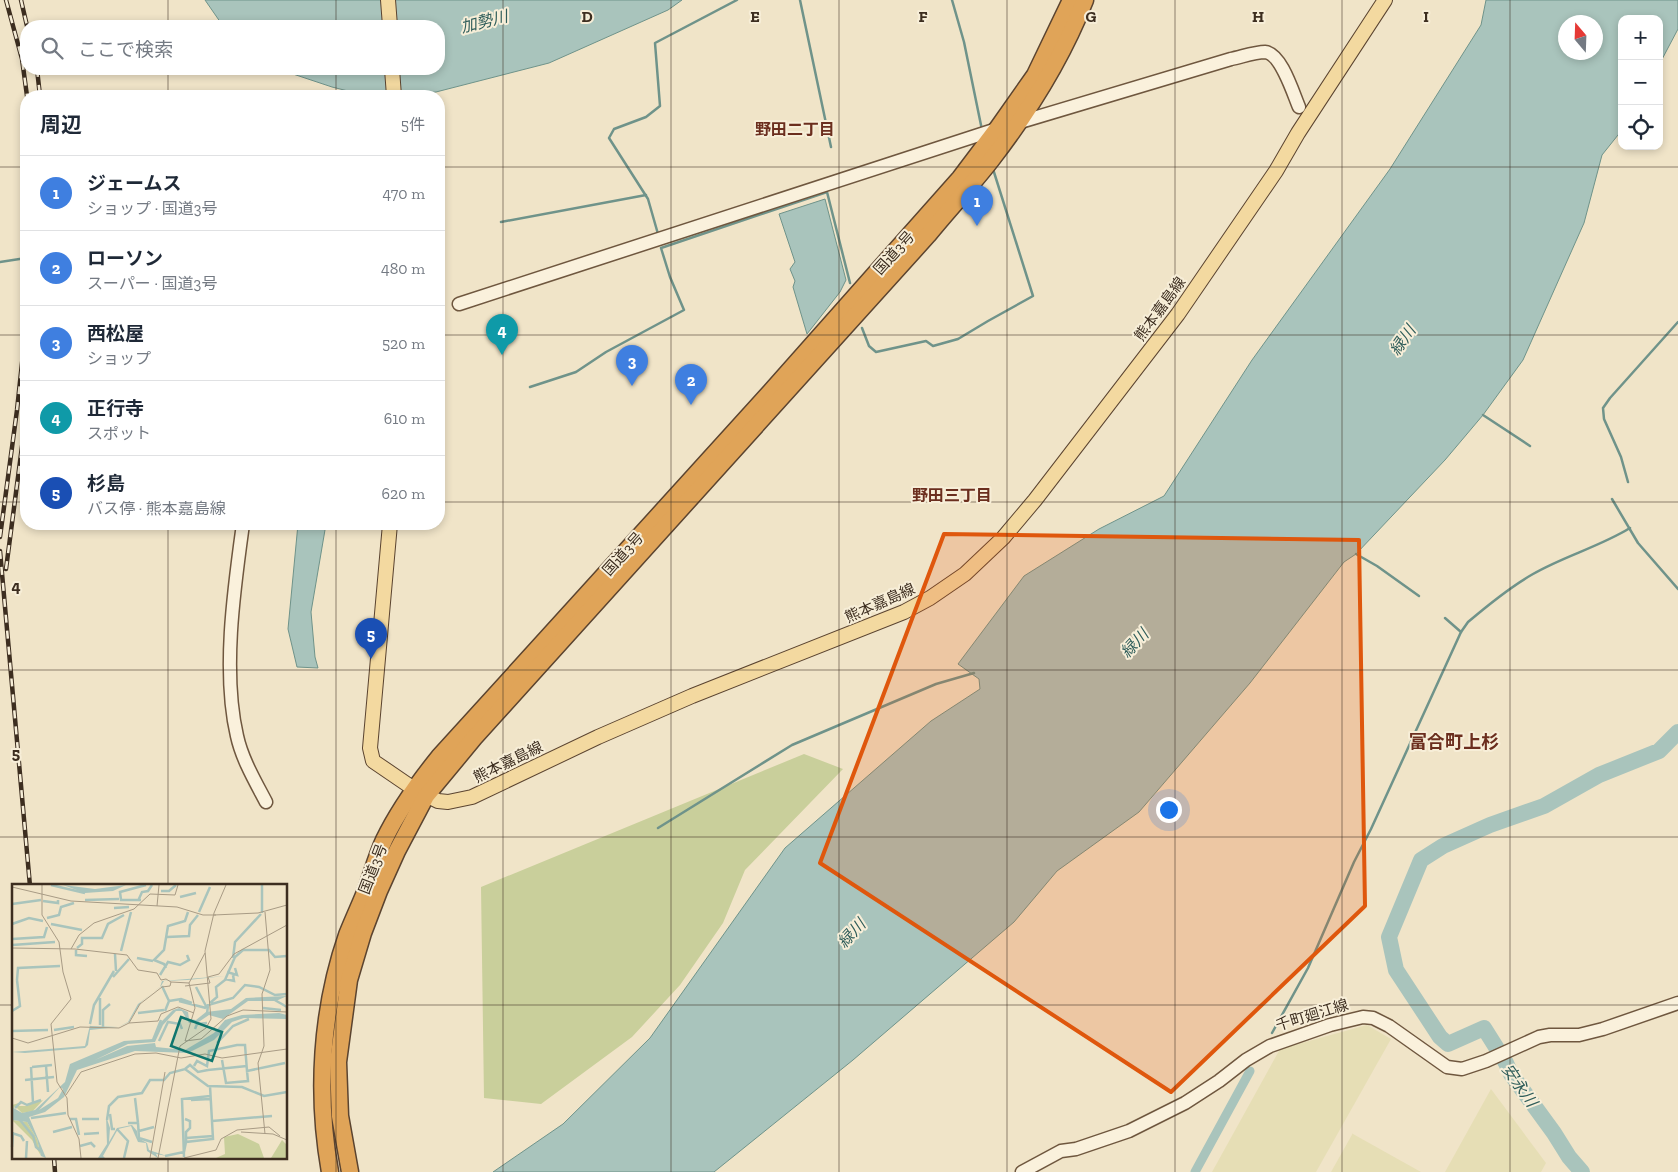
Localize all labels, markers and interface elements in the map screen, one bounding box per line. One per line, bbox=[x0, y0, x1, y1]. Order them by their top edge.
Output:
water label: 加勢川 bbox=[459, 6, 512, 37]
text: D bbox=[581, 7, 593, 26]
text: E bbox=[750, 7, 760, 26]
text: F bbox=[918, 7, 928, 26]
text: G bbox=[1086, 7, 1097, 26]
text: H bbox=[1252, 7, 1264, 26]
text: I bbox=[1423, 7, 1429, 26]
north arrow bbox=[1558, 15, 1603, 60]
map controls bbox=[1618, 15, 1663, 150]
button: + bbox=[1618, 15, 1663, 60]
search box bbox=[20, 20, 445, 75]
icon: search bbox=[38, 34, 66, 62]
text: ここで検索 bbox=[78, 38, 173, 61]
button: − bbox=[1618, 60, 1663, 105]
button: locate bbox=[1618, 105, 1663, 150]
text: 周辺 bbox=[40, 112, 82, 137]
text: 5件 bbox=[401, 115, 425, 134]
district label: 野田二丁目 bbox=[755, 120, 835, 139]
text: ジェームス bbox=[87, 172, 181, 195]
text: 1 bbox=[53, 184, 59, 203]
text: 470 m bbox=[382, 184, 425, 203]
pin: 1 bbox=[961, 185, 993, 226]
text: ショップ · 国道3号 bbox=[87, 199, 218, 218]
street label: 国道3号 bbox=[870, 228, 918, 278]
text: ローソン bbox=[87, 247, 163, 270]
text: 2 bbox=[52, 259, 60, 278]
text: 480 m bbox=[381, 259, 425, 278]
street label: 熊本嘉島線 bbox=[1131, 273, 1189, 345]
text: スーパー · 国道3号 bbox=[87, 274, 217, 293]
pin: 4 bbox=[486, 314, 518, 355]
water label: 緑川 bbox=[1385, 320, 1421, 359]
text: 西松屋 bbox=[87, 322, 144, 345]
text: 3 bbox=[52, 334, 60, 353]
text: 520 m bbox=[382, 334, 425, 353]
pin: 3 bbox=[616, 345, 648, 386]
text: ショップ bbox=[87, 349, 151, 368]
pin: 2 bbox=[675, 364, 707, 405]
text: 正行寺 bbox=[87, 397, 144, 420]
text: 4 bbox=[51, 409, 61, 428]
text: 610 m bbox=[384, 409, 425, 428]
text: スポット bbox=[87, 424, 151, 443]
text: 杉島 bbox=[87, 472, 125, 495]
text: 5 bbox=[52, 484, 60, 503]
text: 620 m bbox=[382, 484, 425, 503]
district label: 野田三丁目 bbox=[912, 486, 992, 505]
text: バス停 · 熊本嘉島線 bbox=[87, 499, 226, 518]
street label: 国道3号 bbox=[599, 529, 647, 579]
text: 4 bbox=[11, 577, 21, 596]
street label: 熊本嘉島線 bbox=[842, 580, 918, 626]
pin: 5 bbox=[355, 618, 387, 659]
water label: 緑川 bbox=[1117, 624, 1154, 662]
district label: 富合町上杉 bbox=[1409, 731, 1499, 753]
street label: 熊本嘉島線 bbox=[470, 737, 546, 787]
text: 5 bbox=[12, 744, 20, 763]
your location bbox=[1156, 797, 1182, 823]
street label: 国道3号 bbox=[355, 841, 391, 897]
inset map bbox=[12, 884, 288, 1160]
water label: 緑川 bbox=[834, 914, 871, 952]
street label: 千町廻江線 bbox=[1273, 995, 1351, 1035]
water label: 安永川 bbox=[1498, 1060, 1542, 1112]

